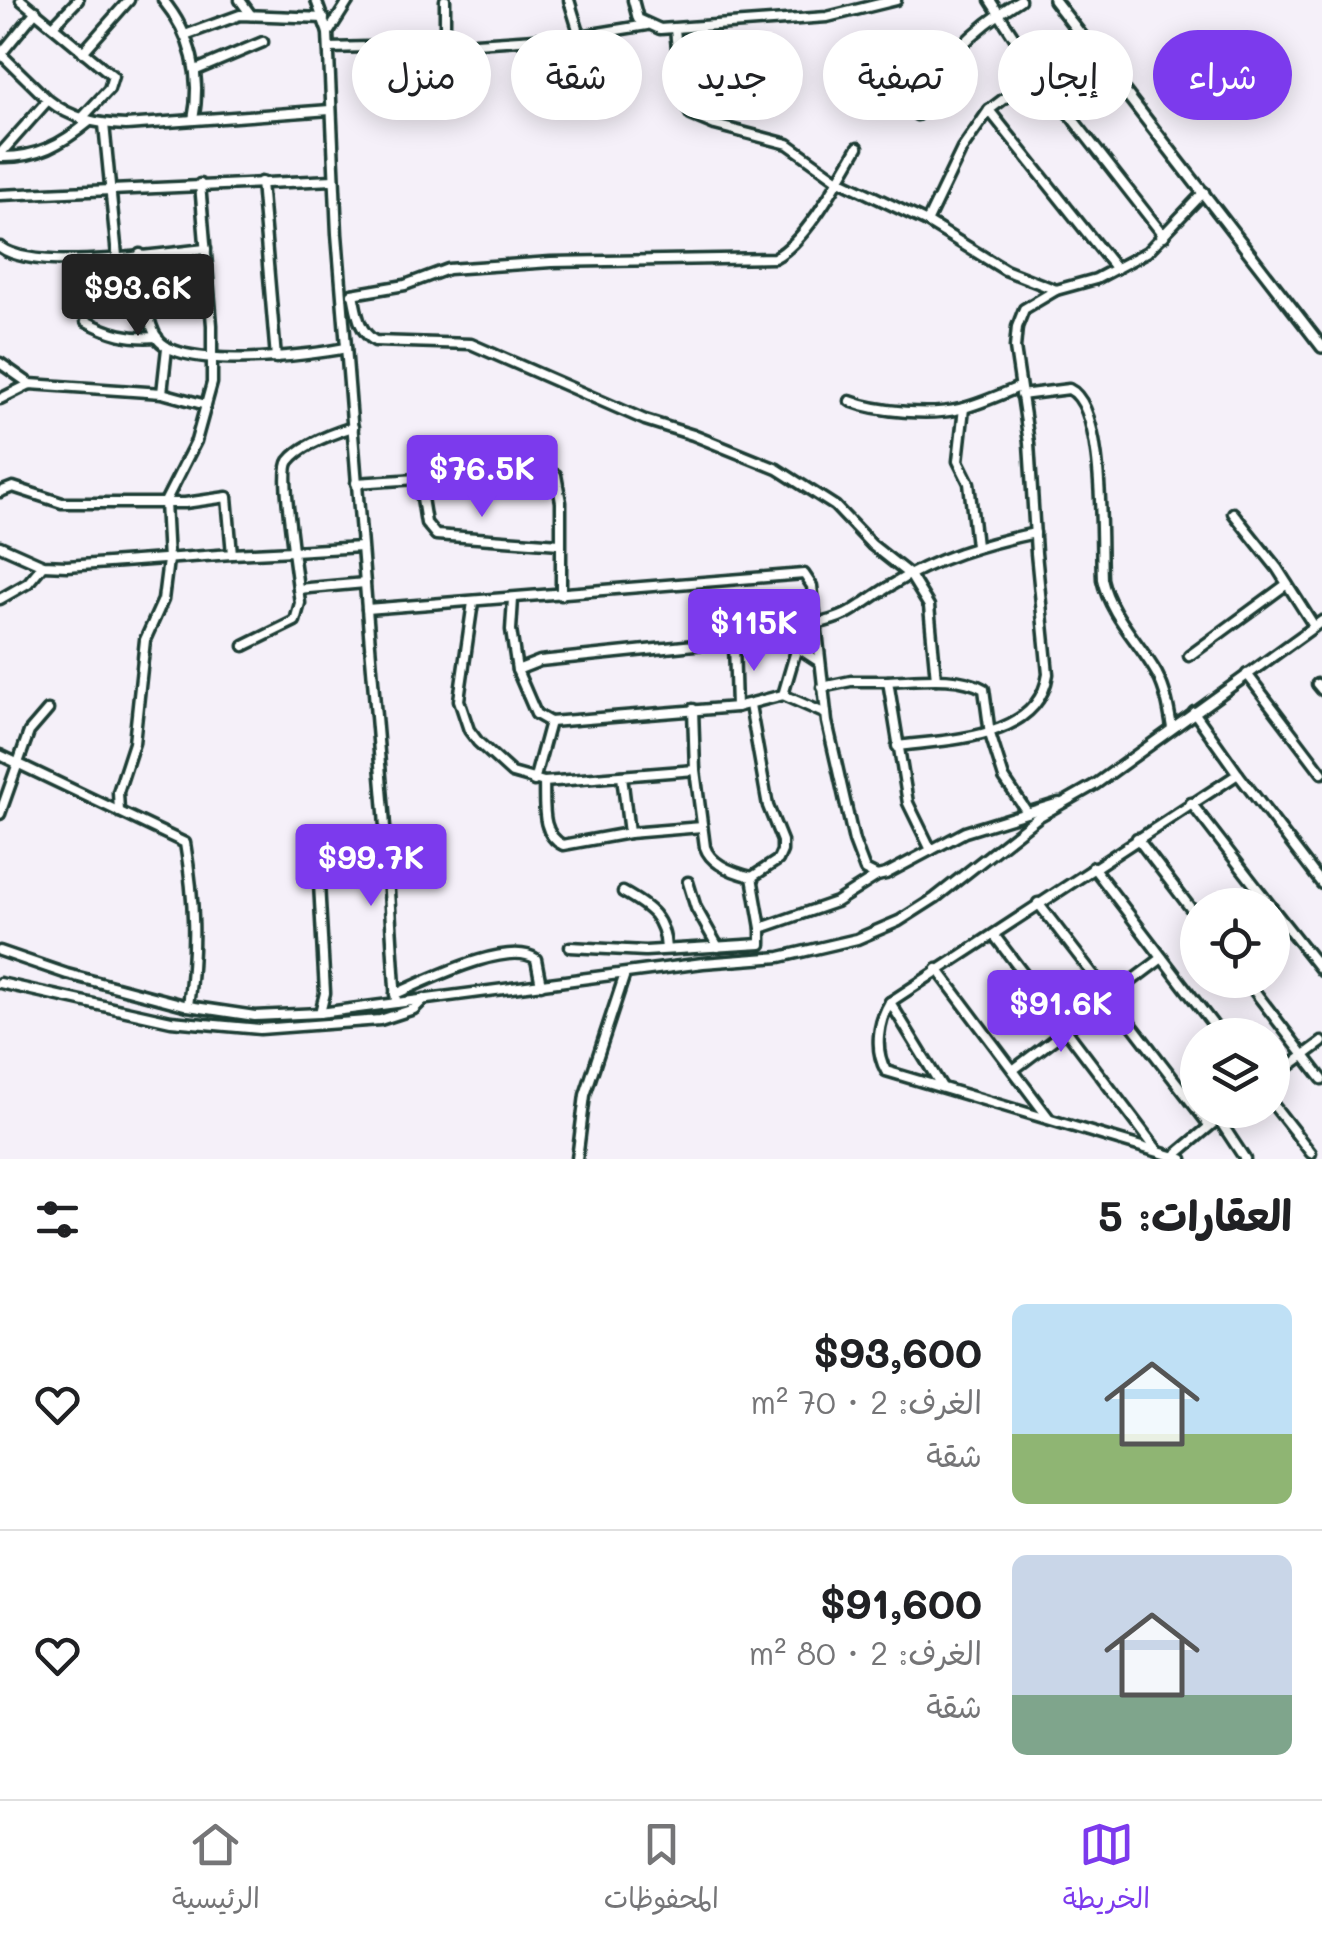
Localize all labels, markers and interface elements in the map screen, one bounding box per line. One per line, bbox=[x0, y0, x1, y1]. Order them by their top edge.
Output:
chip: منزل bbox=[352, 30, 491, 120]
chip: شقة bbox=[511, 30, 642, 120]
chip: جديد bbox=[662, 30, 803, 120]
chip: تصفية bbox=[823, 30, 978, 120]
chip: إيجار bbox=[998, 30, 1133, 120]
chip: شراء bbox=[1153, 30, 1292, 120]
pin: $93.6K bbox=[57, 254, 219, 339]
text: $93.6K bbox=[84, 265, 192, 307]
pin: $76.5K bbox=[401, 435, 563, 520]
text: $76.5K bbox=[429, 446, 535, 488]
pin: $115K bbox=[684, 589, 824, 674]
text: $115K bbox=[710, 600, 798, 642]
pin: $99.7K bbox=[290, 824, 452, 909]
text: $99.7K bbox=[318, 835, 424, 877]
map controls bbox=[1180, 888, 1290, 1128]
button: locate bbox=[1180, 888, 1290, 998]
pin: $91.6K bbox=[980, 970, 1142, 1055]
text: $91.6K bbox=[1009, 981, 1113, 1023]
button: layers bbox=[1180, 1018, 1290, 1128]
text: العقارات: 5 bbox=[1098, 1187, 1292, 1242]
icon: filters bbox=[30, 1192, 85, 1247]
text: $93,600 bbox=[813, 1324, 982, 1379]
icon: home bbox=[1092, 1344, 1212, 1464]
icon: heart bbox=[30, 1377, 85, 1432]
text: الغرف: 2 · 70 m² bbox=[750, 1380, 982, 1422]
text: شقة bbox=[926, 1433, 982, 1475]
text: $91,600 bbox=[820, 1575, 982, 1630]
icon: home bbox=[1092, 1595, 1212, 1715]
icon: heart bbox=[30, 1628, 85, 1683]
text: الغرف: 2 · 80 m² bbox=[749, 1631, 982, 1673]
text: شقة bbox=[926, 1684, 982, 1726]
tab: الرئيسية bbox=[172, 1817, 260, 1923]
tab: المحفوظات bbox=[604, 1817, 719, 1923]
tab: الخريطة bbox=[1063, 1817, 1150, 1923]

